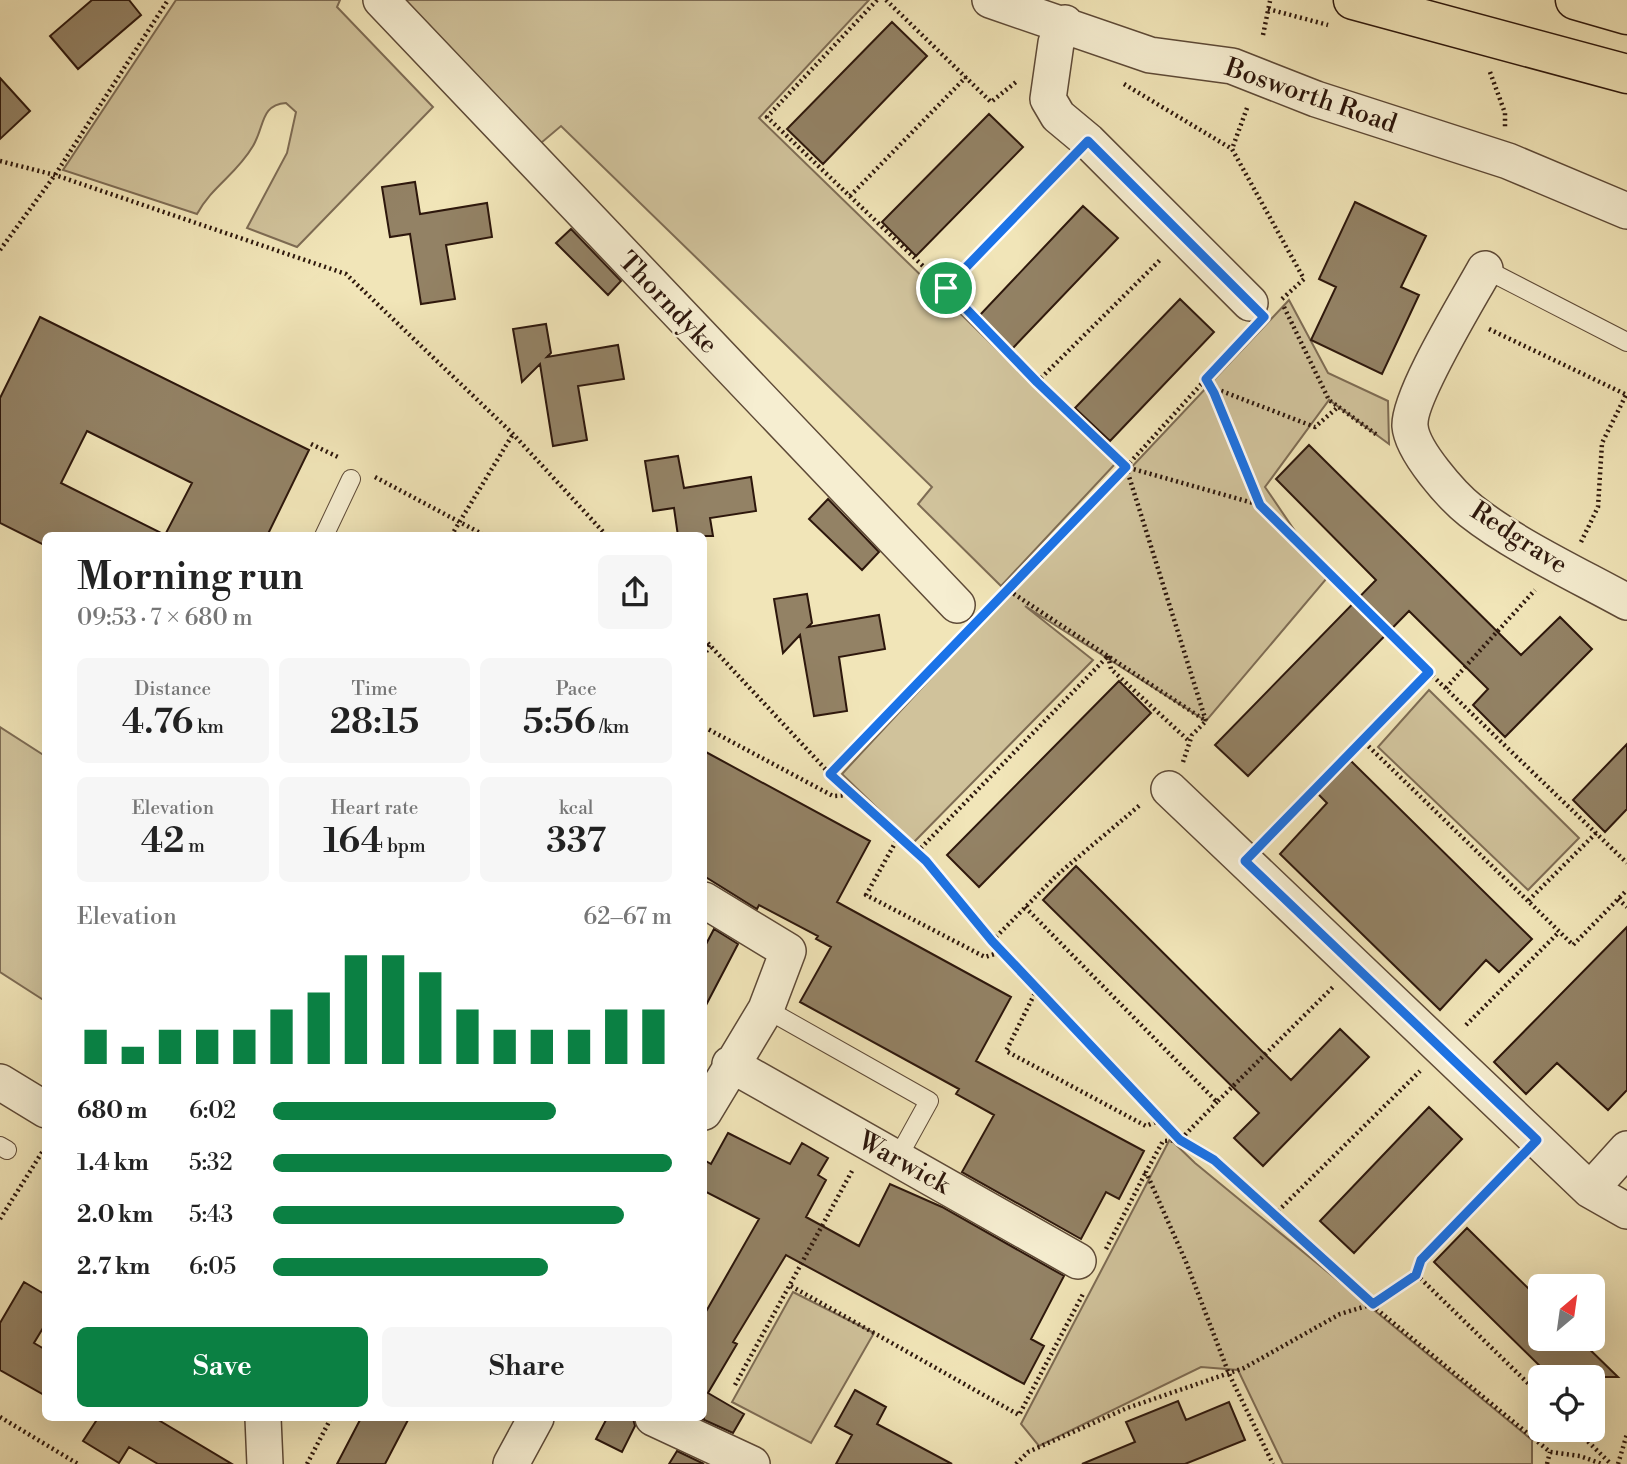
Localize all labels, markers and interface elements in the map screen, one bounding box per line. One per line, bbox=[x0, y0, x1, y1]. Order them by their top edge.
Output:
street label: Bosworth Road bbox=[1220, 51, 1401, 140]
street label: Thorndyke bbox=[612, 245, 724, 361]
pin bbox=[916, 258, 976, 318]
icon: arrive bbox=[927, 269, 965, 307]
street label: Redgrave bbox=[1464, 495, 1574, 581]
text: Morning run bbox=[77, 554, 303, 601]
button: share bbox=[598, 555, 672, 629]
text: 09:53 · 7 × 680 m bbox=[77, 604, 253, 632]
text: Distance bbox=[134, 677, 211, 701]
text: Time bbox=[352, 677, 397, 701]
text: Pace bbox=[556, 677, 597, 701]
text: 4.76 bbox=[122, 701, 193, 744]
text: 28:15 bbox=[330, 701, 419, 744]
text: 5:56 bbox=[523, 701, 595, 744]
text: km bbox=[193, 715, 224, 739]
text: /km bbox=[595, 715, 630, 739]
text: Elevation bbox=[132, 796, 214, 820]
text: Heart rate bbox=[331, 796, 418, 820]
text: kcal bbox=[559, 796, 593, 820]
text: 42 bbox=[141, 820, 184, 863]
text: 164 bbox=[323, 820, 383, 863]
text: 337 bbox=[546, 820, 606, 863]
text: m bbox=[184, 834, 205, 858]
text: bpm bbox=[383, 834, 426, 858]
text: Elevation bbox=[77, 903, 177, 931]
text: 62–67 m bbox=[583, 903, 672, 931]
text: 680 m bbox=[77, 1097, 147, 1125]
text: 6:02 bbox=[189, 1097, 236, 1125]
street label: Warwick bbox=[851, 1124, 957, 1202]
text: 1.4 km bbox=[77, 1149, 149, 1177]
text: 5:32 bbox=[189, 1149, 233, 1177]
text: 2.0 km bbox=[77, 1201, 153, 1229]
text: 5:43 bbox=[189, 1201, 233, 1229]
text: 2.7 km bbox=[77, 1253, 150, 1281]
text: 6:05 bbox=[189, 1253, 236, 1281]
north arrow bbox=[1528, 1274, 1605, 1351]
map controls bbox=[1528, 1274, 1605, 1442]
button: Save bbox=[77, 1327, 368, 1407]
button: Share bbox=[382, 1327, 672, 1407]
button: locate bbox=[1528, 1365, 1605, 1442]

